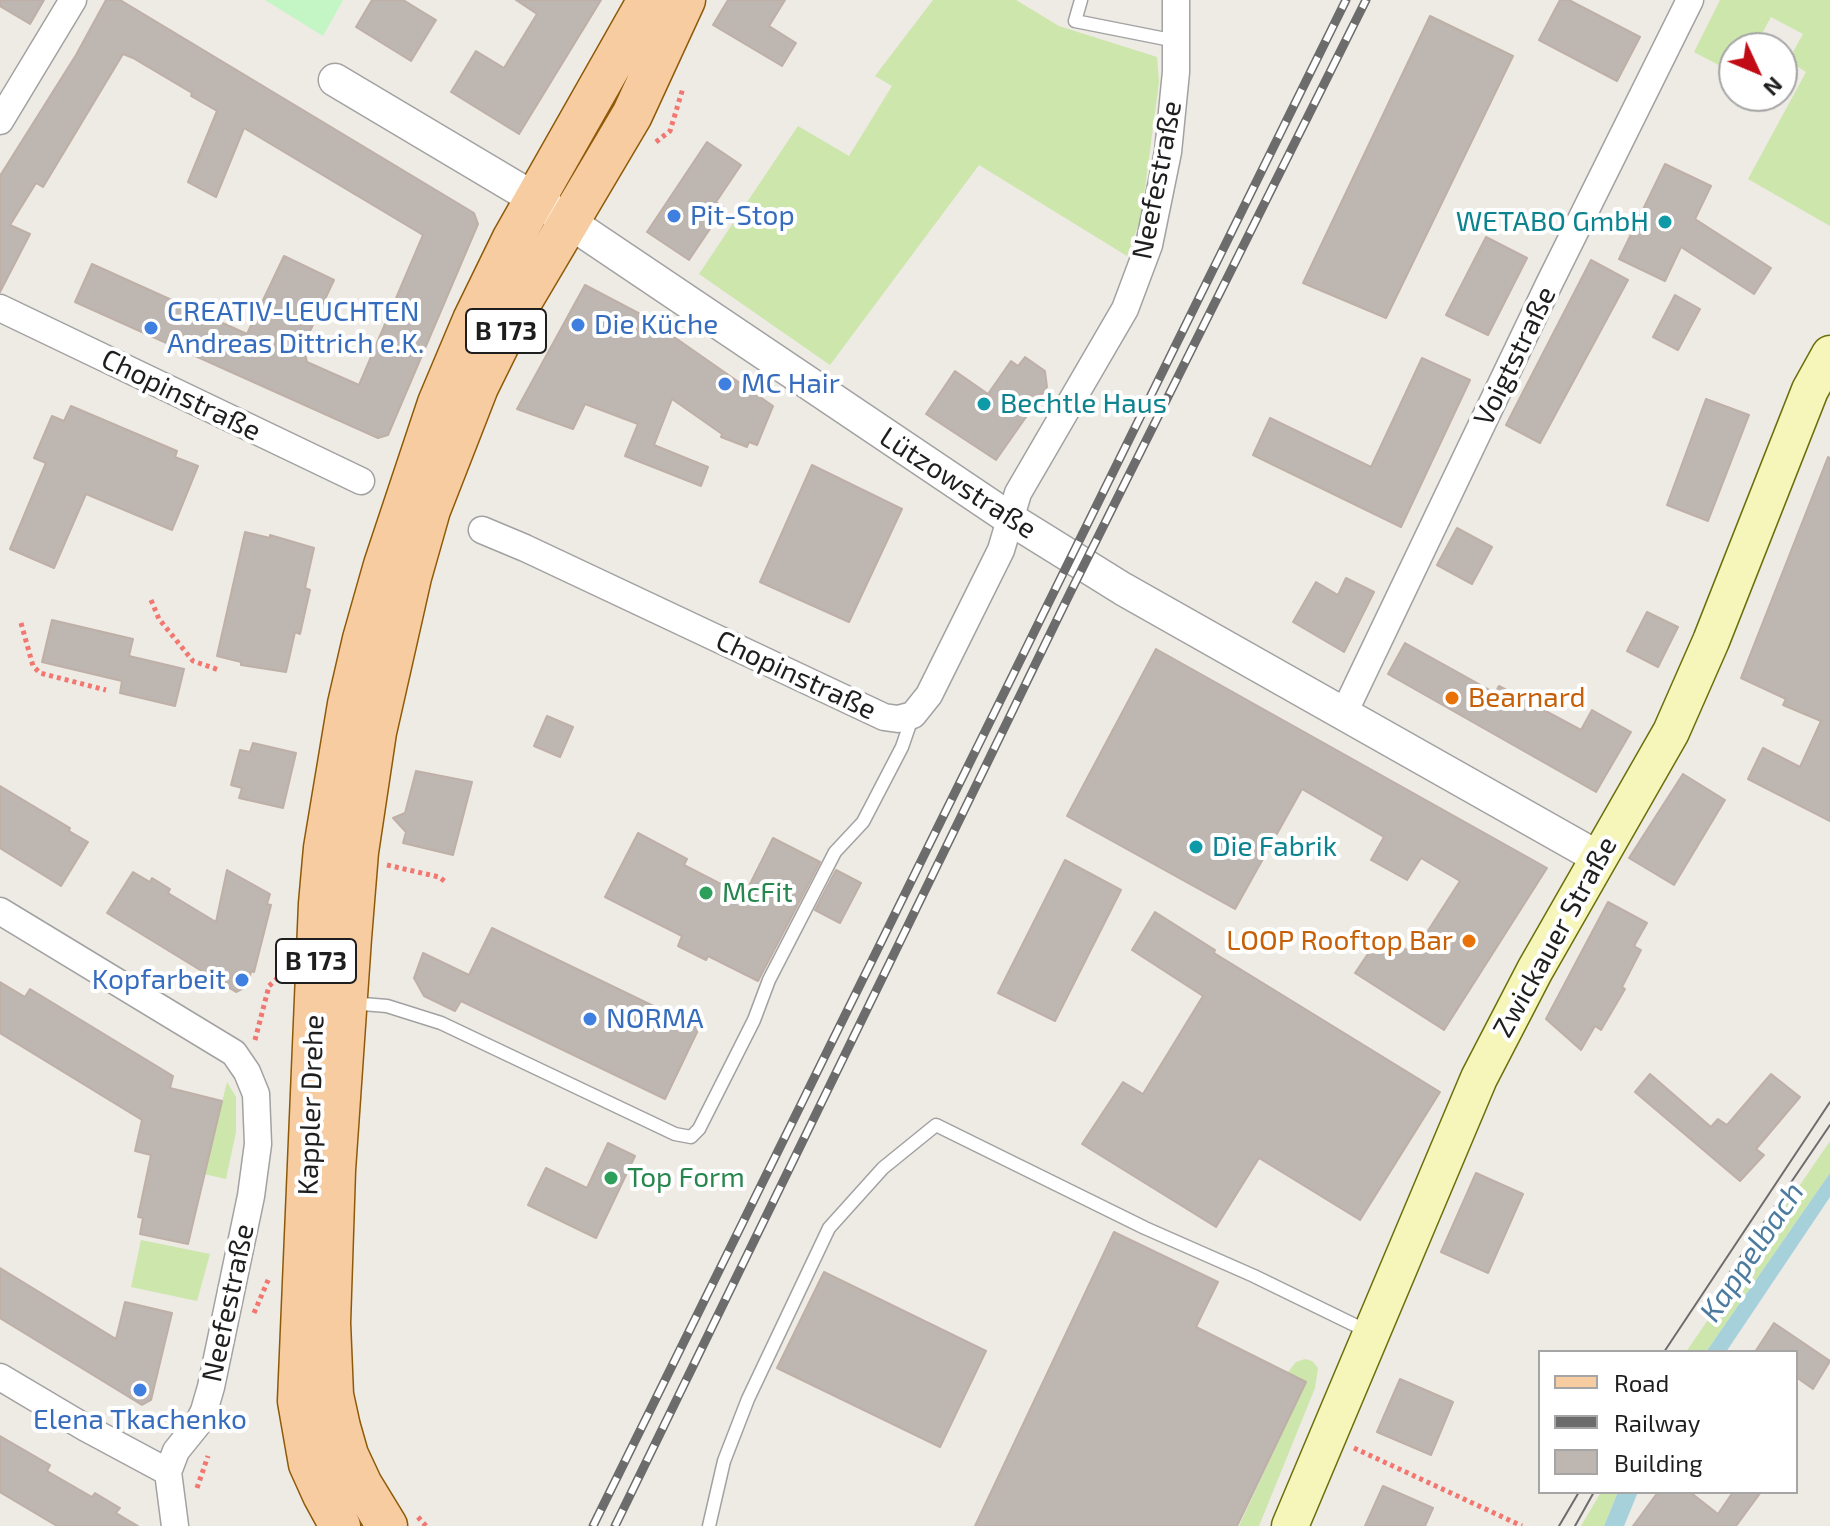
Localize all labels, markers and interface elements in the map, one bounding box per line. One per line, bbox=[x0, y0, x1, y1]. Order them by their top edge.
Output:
north arrow bbox=[1718, 32, 1798, 112]
text: N bbox=[1759, 73, 1789, 102]
street label: Neefestraße bbox=[1125, 98, 1189, 262]
place label: Pit-Stop bbox=[690, 199, 795, 233]
place label: WETABO GmbH bbox=[1456, 205, 1649, 239]
marker: Pit-Stop bbox=[665, 207, 683, 225]
marker: WETABO GmbH bbox=[1656, 213, 1674, 231]
street label: Voigtstraße bbox=[1467, 281, 1563, 431]
place label: CREATIV-LEUCHTEN Andreas Dittrich e.K. bbox=[167, 295, 424, 361]
place label: Die Küche bbox=[594, 308, 718, 342]
road number: B 173 bbox=[466, 309, 546, 353]
marker: Die Küche bbox=[569, 316, 587, 334]
marker: CREATIV-LEUCHTEN Andreas Dittrich e.K. bbox=[142, 319, 160, 337]
street label: Chopinstraße bbox=[96, 342, 266, 448]
place label: MC Hair bbox=[741, 367, 840, 401]
marker: MC Hair bbox=[716, 375, 734, 393]
place label: Bechtle Haus bbox=[1000, 387, 1167, 421]
marker: Bechtle Haus bbox=[975, 395, 993, 413]
street label: Lützowstraße bbox=[874, 420, 1042, 546]
street label: Chopinstraße bbox=[710, 623, 882, 727]
place label: Bearnard bbox=[1468, 681, 1586, 715]
marker: Bearnard bbox=[1443, 689, 1461, 707]
place label: Die Fabrik bbox=[1212, 830, 1337, 864]
street label: Zwickauer Straße bbox=[1486, 831, 1624, 1043]
marker: Die Fabrik bbox=[1187, 838, 1205, 856]
place label: McFit bbox=[722, 876, 793, 910]
marker: McFit bbox=[697, 884, 715, 902]
place label: LOOP Rooftop Bar bbox=[1226, 924, 1453, 958]
marker: LOOP Rooftop Bar bbox=[1460, 932, 1478, 950]
road number: B 173 bbox=[276, 939, 356, 983]
place label: Kopfarbeit bbox=[92, 963, 226, 997]
marker: Kopfarbeit bbox=[233, 971, 251, 989]
place label: NORMA bbox=[606, 1002, 704, 1036]
marker: NORMA bbox=[581, 1010, 599, 1028]
street label: Kappler Drehe bbox=[291, 1014, 331, 1196]
place label: Top Form bbox=[627, 1161, 745, 1195]
marker: Top Form bbox=[602, 1169, 620, 1187]
water label: Kappelbach bbox=[1692, 1176, 1812, 1328]
street label: Neefestraße bbox=[195, 1221, 261, 1385]
legend bbox=[1538, 1350, 1798, 1494]
text: Road bbox=[1614, 1368, 1669, 1397]
marker: Elena Tkachenko bbox=[131, 1381, 149, 1399]
place label: Elena Tkachenko bbox=[33, 1403, 247, 1437]
text: Railway bbox=[1614, 1408, 1700, 1437]
text: Building bbox=[1614, 1448, 1703, 1477]

